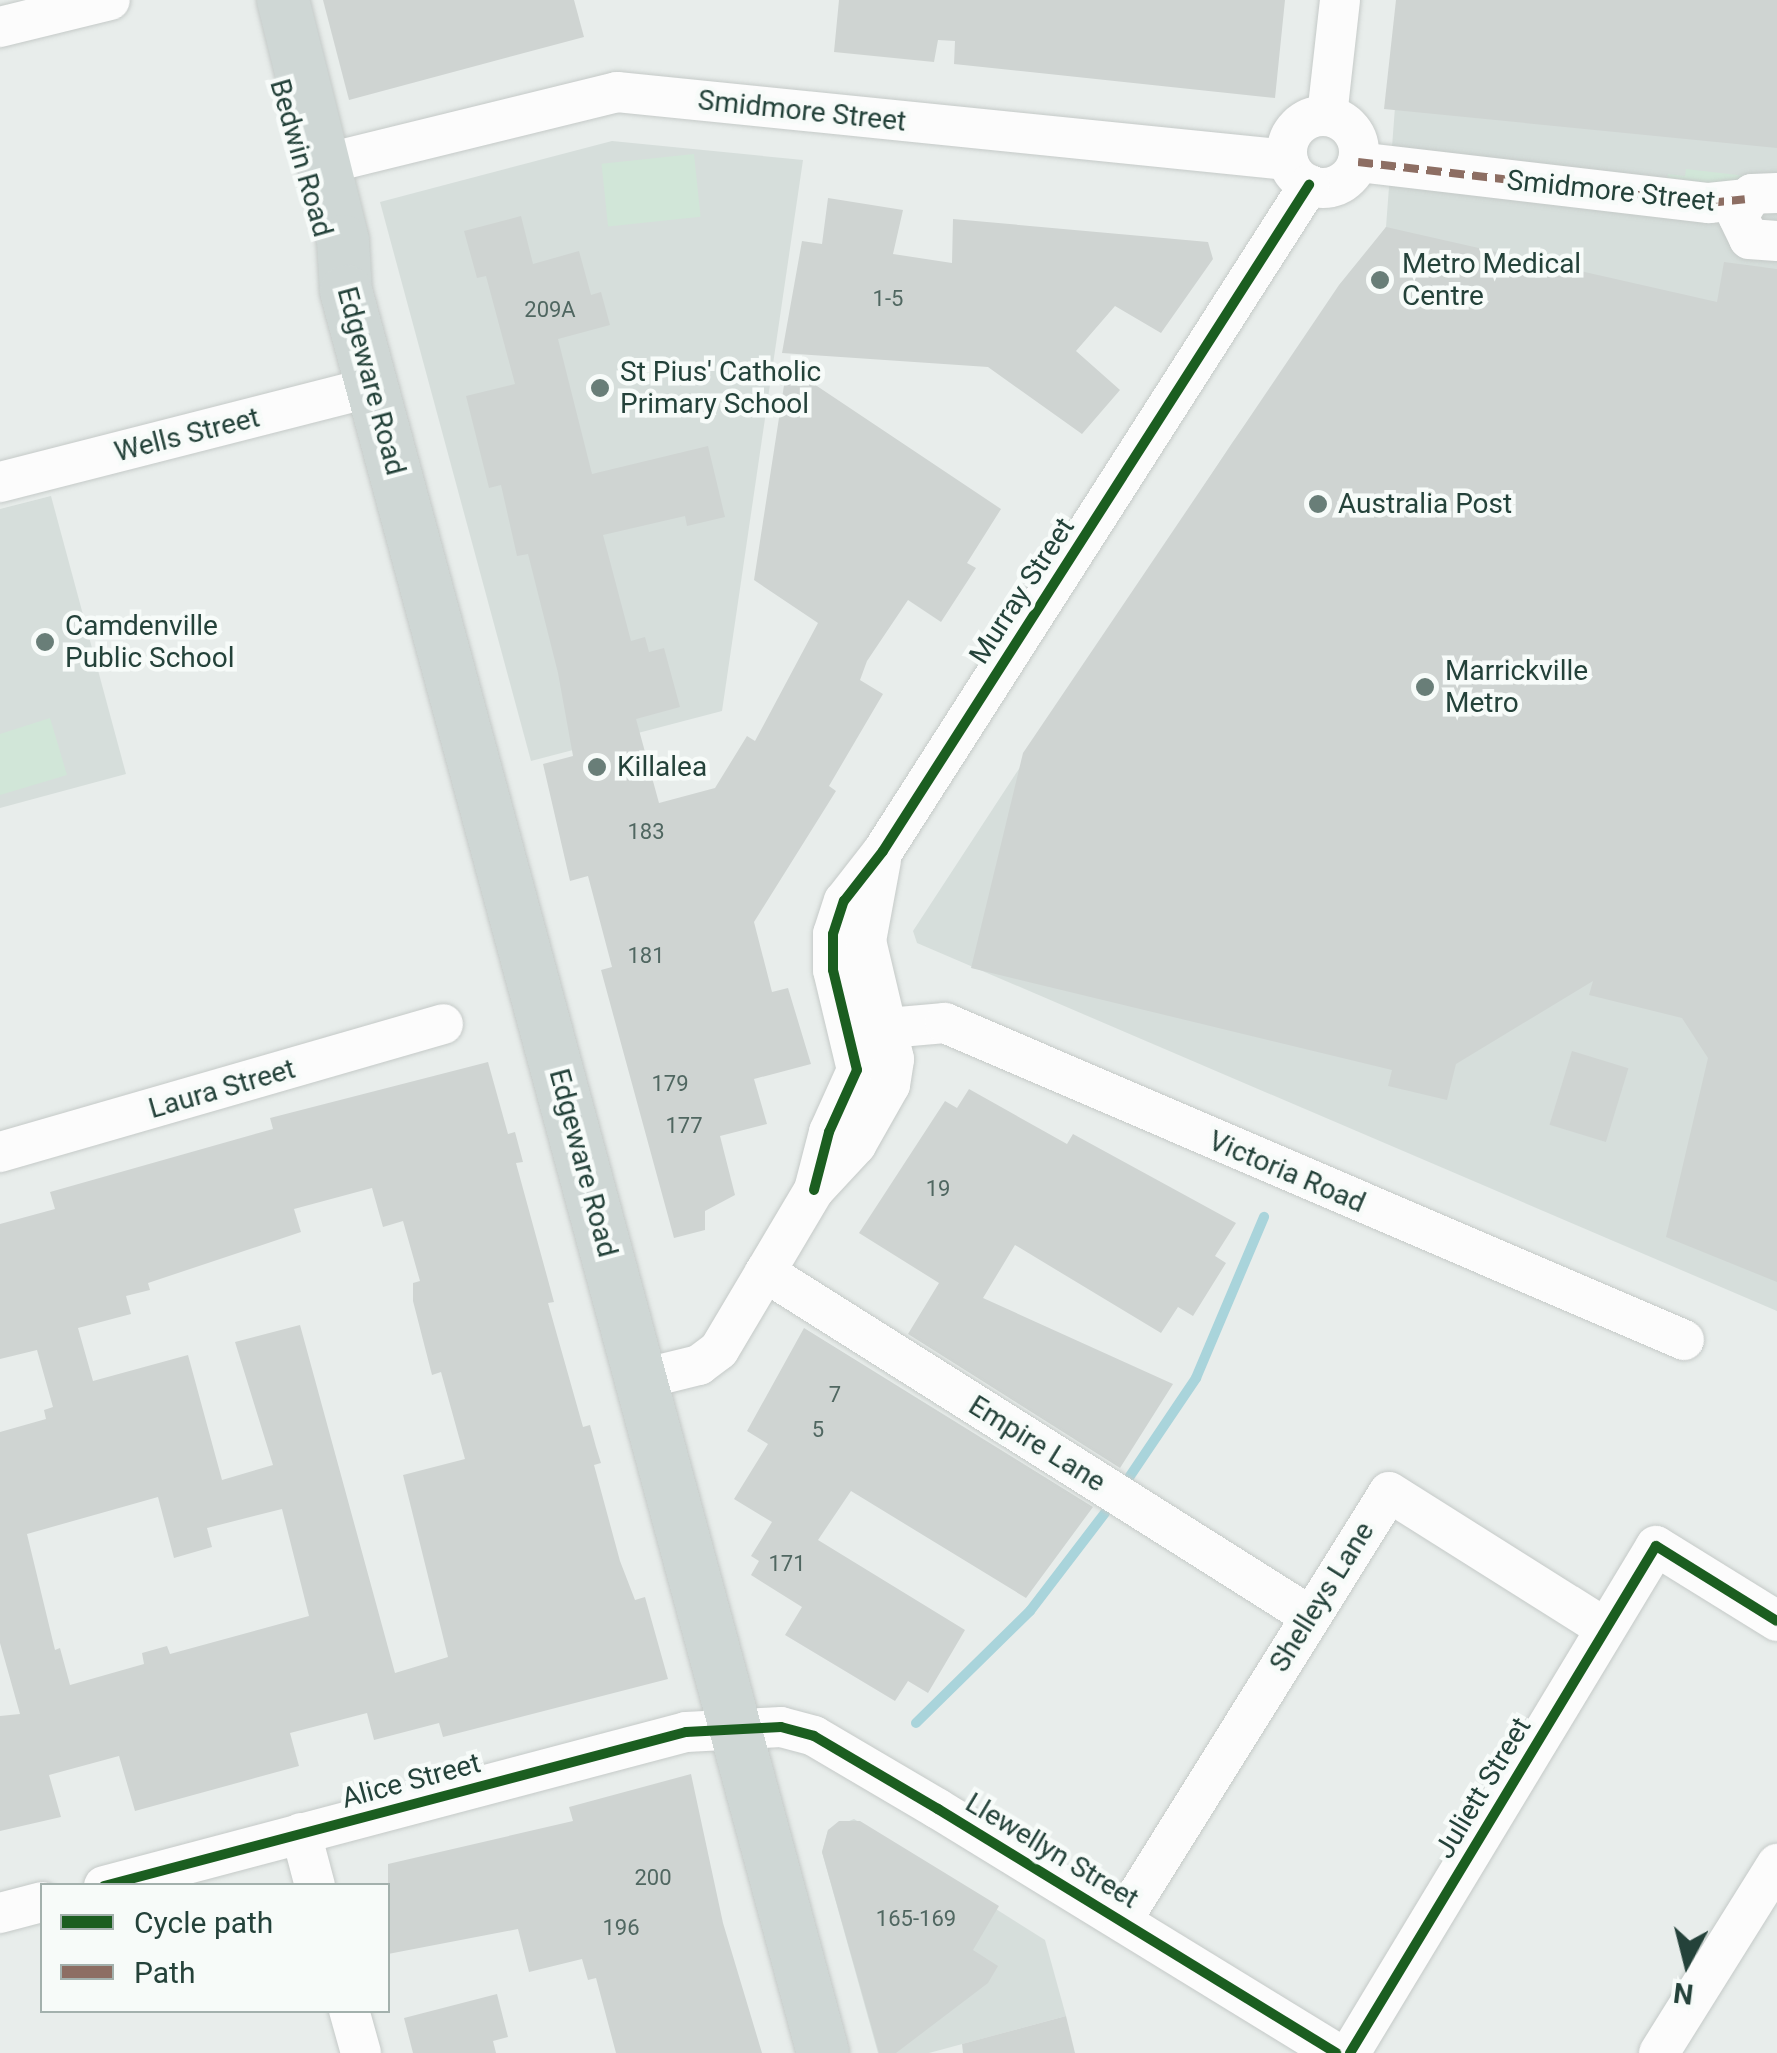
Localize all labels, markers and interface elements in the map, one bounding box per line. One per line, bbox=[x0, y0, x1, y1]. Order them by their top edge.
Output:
street label: Bedwin Road bbox=[262, 75, 340, 241]
street label: Smidmore Street bbox=[696, 83, 908, 139]
street label: Smidmore Street bbox=[1505, 163, 1717, 219]
place label: Metro Medical Centre bbox=[1402, 247, 1581, 313]
marker: Metro Medical Centre bbox=[1367, 267, 1393, 293]
street label: Edgeware Road bbox=[330, 283, 412, 479]
house number: 1-5 bbox=[873, 286, 903, 312]
house number: 209A bbox=[524, 297, 576, 323]
place label: St Pius' Catholic Primary School bbox=[620, 355, 821, 421]
marker: St Pius' Catholic Primary School bbox=[589, 377, 611, 399]
street label: Wells Street bbox=[111, 401, 263, 469]
place label: Australia Post bbox=[1338, 487, 1512, 521]
marker: Australia Post bbox=[1307, 493, 1329, 515]
street label: Murray Street bbox=[962, 512, 1082, 670]
place label: Camdenville Public School bbox=[65, 609, 234, 675]
marker: Camdenville Public School bbox=[34, 631, 56, 653]
place label: Marrickville Metro bbox=[1445, 654, 1588, 720]
marker: Marrickville Metro bbox=[1414, 676, 1436, 698]
place label: Killalea bbox=[617, 750, 707, 784]
marker: Killalea bbox=[586, 756, 608, 778]
house number: 183 bbox=[627, 819, 665, 845]
house number: 181 bbox=[627, 943, 665, 969]
street label: Laura Street bbox=[145, 1052, 299, 1126]
street label: Edgeware Road bbox=[542, 1065, 624, 1261]
house number: 179 bbox=[651, 1071, 689, 1097]
house number: 177 bbox=[665, 1113, 703, 1139]
street label: Victoria Road bbox=[1204, 1124, 1370, 1220]
house number: 19 bbox=[926, 1176, 950, 1202]
house number: 7 bbox=[829, 1382, 841, 1408]
street label: Empire Lane bbox=[963, 1389, 1111, 1499]
house number: 5 bbox=[812, 1417, 824, 1443]
street label: Shelleys Lane bbox=[1263, 1516, 1381, 1678]
house number: 171 bbox=[768, 1551, 806, 1577]
street label: Juliett Street bbox=[1428, 1711, 1538, 1865]
street label: Alice Street bbox=[338, 1746, 484, 1816]
street label: Llewellyn Street bbox=[959, 1786, 1145, 1916]
house number: 200 bbox=[634, 1865, 672, 1891]
legend bbox=[40, 1883, 390, 2013]
text: Cycle path bbox=[134, 1905, 273, 1940]
house number: 165-169 bbox=[876, 1906, 956, 1932]
north arrow bbox=[1637, 1913, 1737, 2013]
house number: 196 bbox=[602, 1915, 640, 1941]
text: Path bbox=[134, 1955, 195, 1990]
text: N bbox=[1671, 1976, 1695, 2011]

